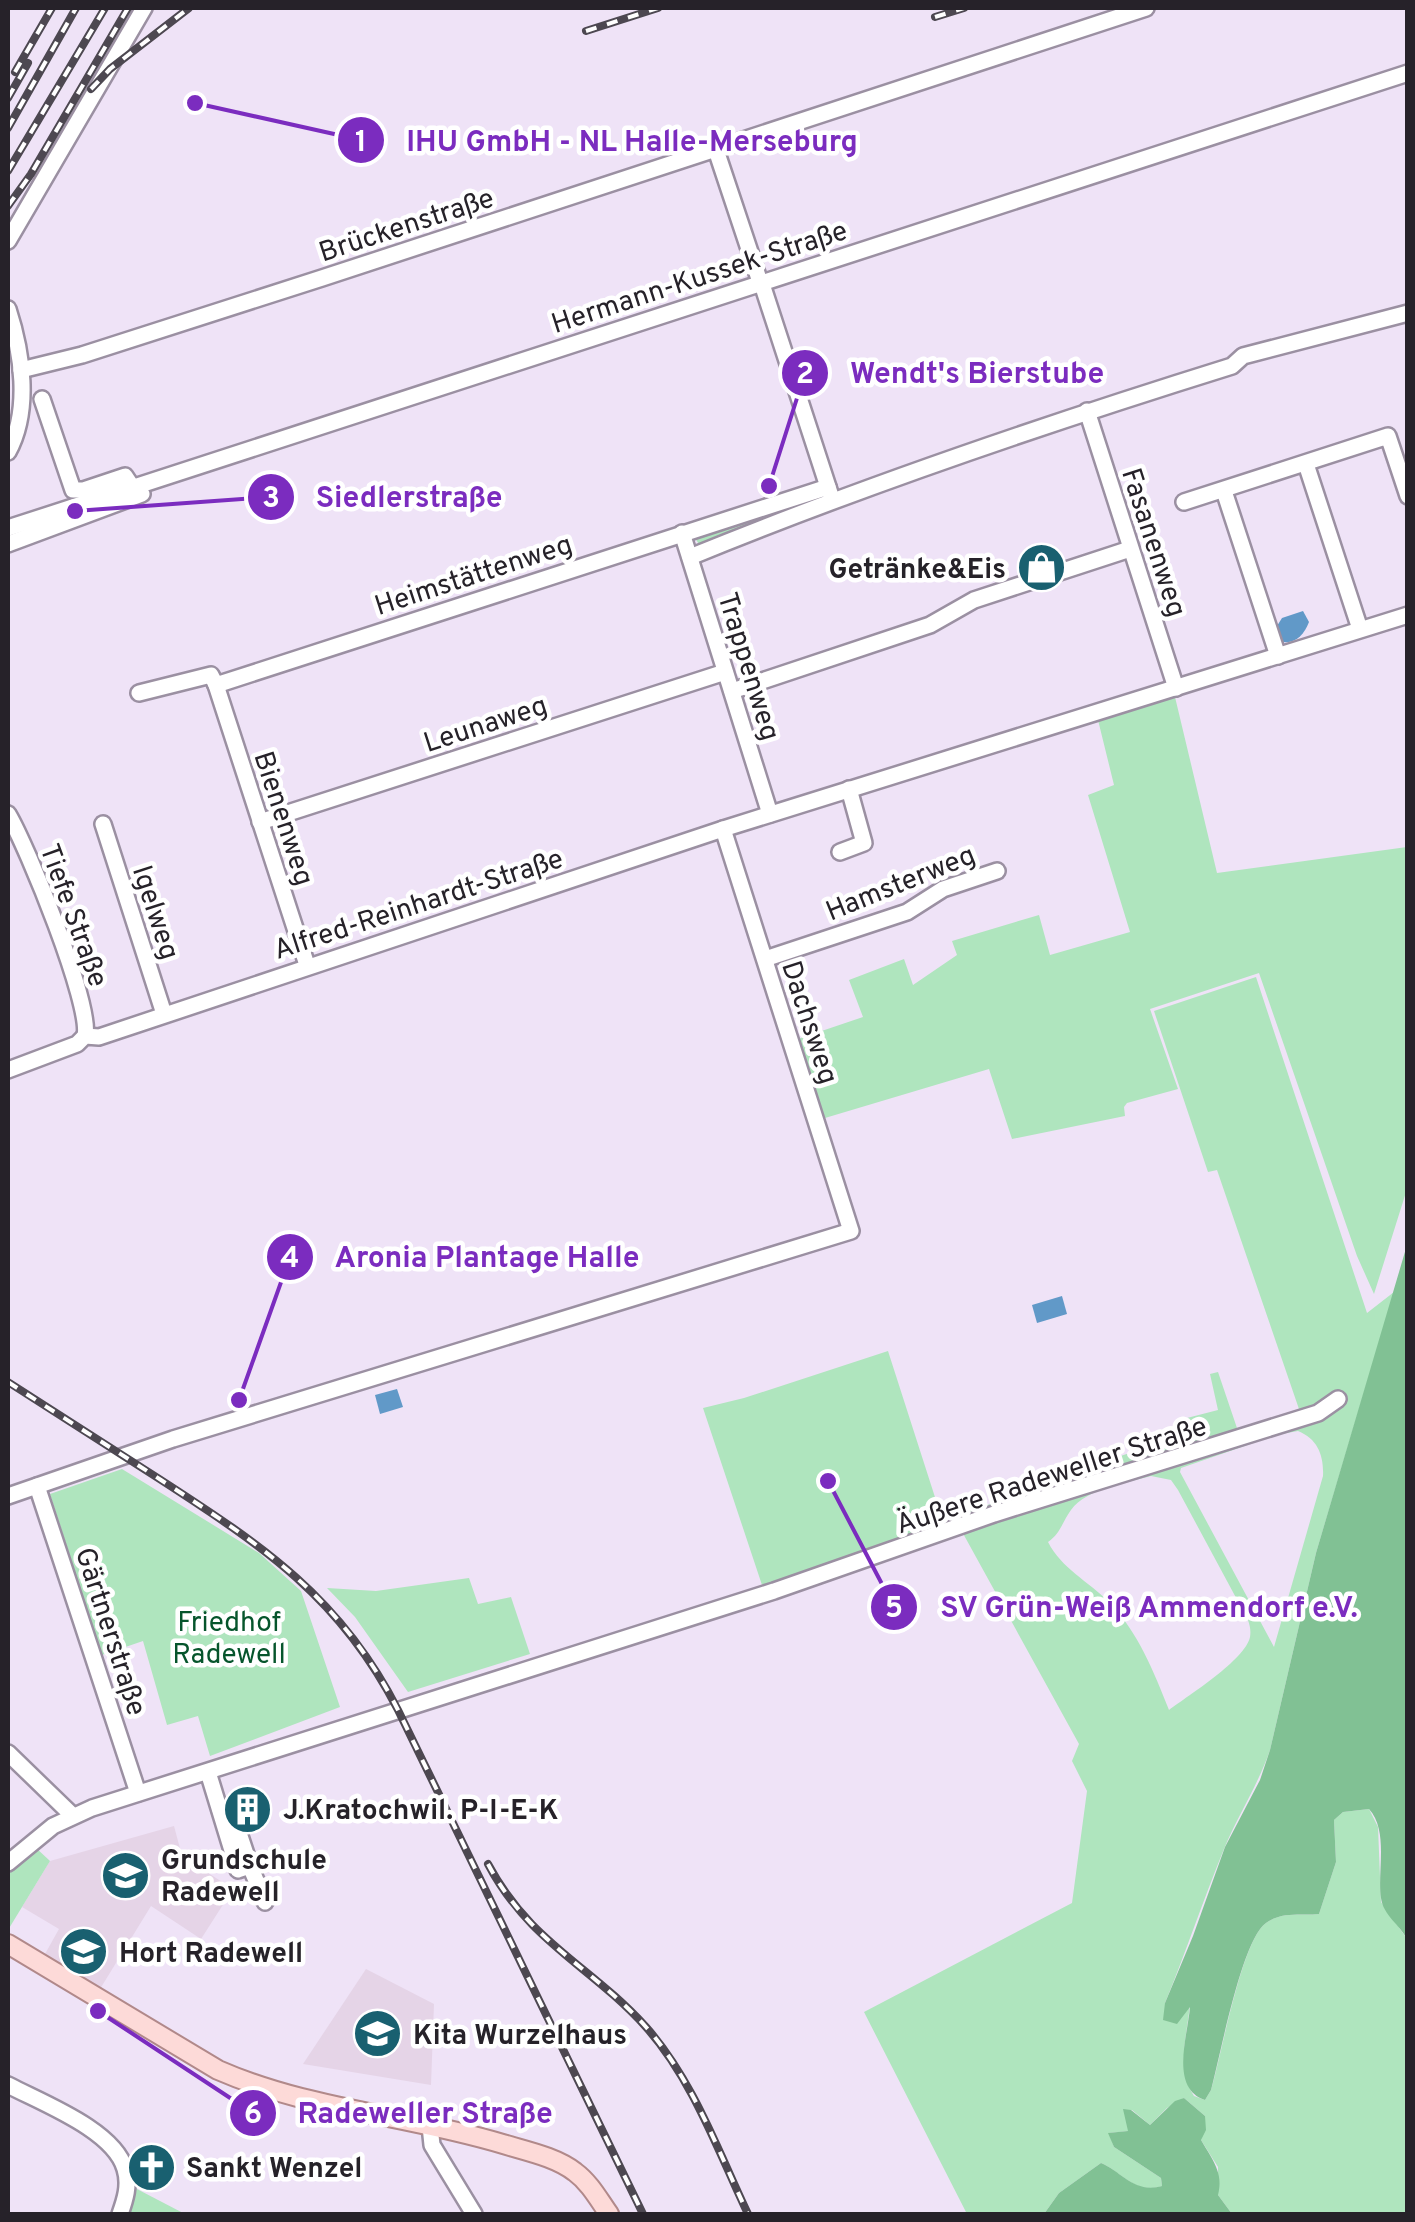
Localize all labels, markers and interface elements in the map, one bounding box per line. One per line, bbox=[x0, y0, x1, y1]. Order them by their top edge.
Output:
callout: IHU GmbH - NL Halle-Merseburg bbox=[336, 110, 878, 170]
text: 1 bbox=[355, 125, 367, 162]
text: IHU GmbH - NL Halle-Merseburg bbox=[406, 125, 858, 162]
street label: Brückenstraße bbox=[315, 182, 499, 272]
street label: Hermann-Kussek-Straße bbox=[547, 214, 852, 344]
callout: Wendt's Bierstube bbox=[780, 343, 1124, 403]
text: 2 bbox=[796, 357, 814, 394]
text: Wendt's Bierstube bbox=[850, 357, 1104, 394]
street label: Fasanenweg bbox=[1111, 464, 1193, 622]
callout: Siedlerstraße bbox=[246, 467, 523, 527]
text: 3 bbox=[262, 481, 280, 518]
text: Siedlerstraße bbox=[316, 481, 502, 518]
street label: Heimstättenweg bbox=[370, 528, 577, 626]
shop icon: Getränke&Eis bbox=[1015, 542, 1067, 594]
place label: Getränke&Eis bbox=[828, 553, 1006, 589]
street label: Trappenweg bbox=[708, 588, 787, 745]
street label: Leunaweg bbox=[419, 689, 552, 763]
street label: Bienenweg bbox=[244, 747, 321, 891]
street label: Hamsterweg bbox=[821, 838, 981, 931]
street label: Tiefe Straße bbox=[30, 840, 115, 993]
street label: Alfred-Reinhardt-Straße bbox=[270, 842, 568, 970]
street label: Igelweg bbox=[122, 861, 186, 965]
street label: Dachsweg bbox=[771, 957, 845, 1089]
callout: Aronia Plantage Halle bbox=[265, 1227, 659, 1287]
text: 4 bbox=[280, 1241, 300, 1278]
text: Aronia Plantage Halle bbox=[335, 1241, 639, 1278]
street label: Äußere Radeweller Straße bbox=[891, 1409, 1212, 1544]
street label: Gärtnerstraße bbox=[65, 1543, 153, 1721]
callout: SV Grün-Weiß Ammendorf e.V. bbox=[869, 1577, 1379, 1637]
text: 5 bbox=[885, 1591, 903, 1628]
text: SV Grün-Weiß Ammendorf e.V. bbox=[940, 1591, 1358, 1628]
park label: Friedhof Radewell bbox=[172, 1606, 286, 1674]
building icon: J.Kratochwil. P-I-E-K bbox=[222, 1783, 274, 1835]
place label: J.Kratochwil. P-I-E-K bbox=[283, 1794, 558, 1830]
place label: Grundschule Radewell bbox=[161, 1844, 327, 1912]
school or university icon: Grundschule Radewell bbox=[100, 1849, 152, 1901]
school or university icon: Hort Radewell bbox=[58, 1926, 110, 1978]
place label: Hort Radewell bbox=[119, 1937, 303, 1973]
school or university icon: Kita Wurzelhaus bbox=[352, 2008, 404, 2060]
place label: Kita Wurzelhaus bbox=[413, 2019, 627, 2055]
callout: Radeweller Straße bbox=[228, 2083, 573, 2143]
text: 6 bbox=[244, 2097, 262, 2134]
text: Radeweller Straße bbox=[297, 2097, 553, 2134]
church icon: Sankt Wenzel bbox=[125, 2141, 177, 2193]
place label: Sankt Wenzel bbox=[186, 2152, 362, 2188]

